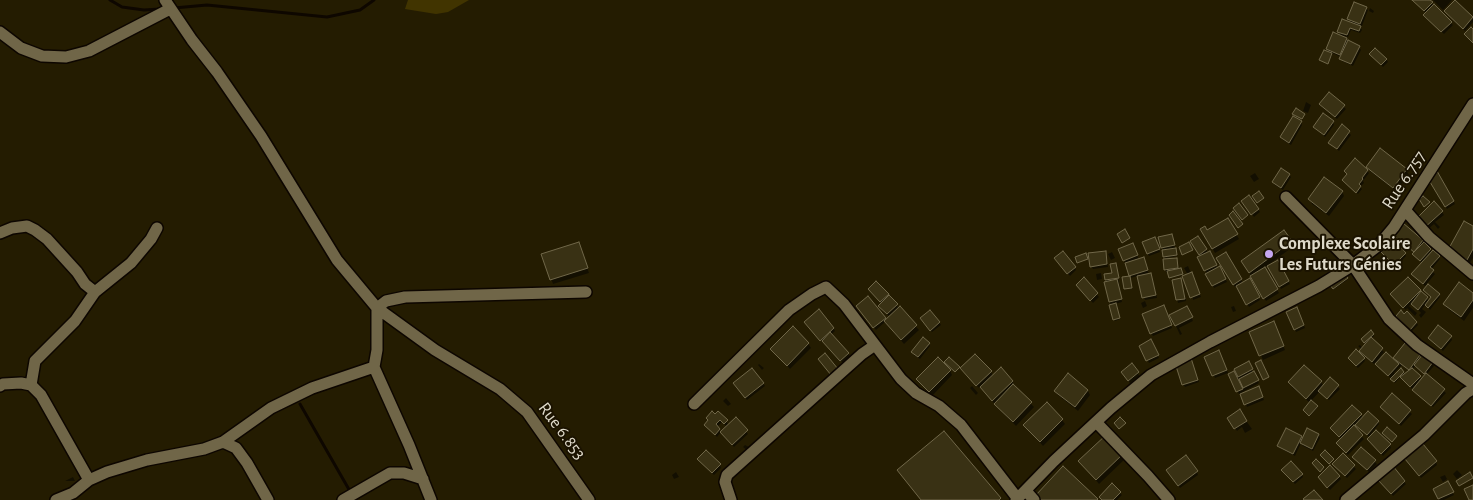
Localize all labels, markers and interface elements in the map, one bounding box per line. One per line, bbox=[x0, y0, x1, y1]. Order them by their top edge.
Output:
street label: Rue 6.757 bbox=[1377, 147, 1431, 213]
place label: Complexe Scolaire Les Futurs Génies bbox=[1279, 233, 1410, 276]
marker: Complexe Scolaire Les Futurs Génies bbox=[1263, 248, 1275, 260]
street label: Rue 6.853 bbox=[533, 398, 591, 464]

